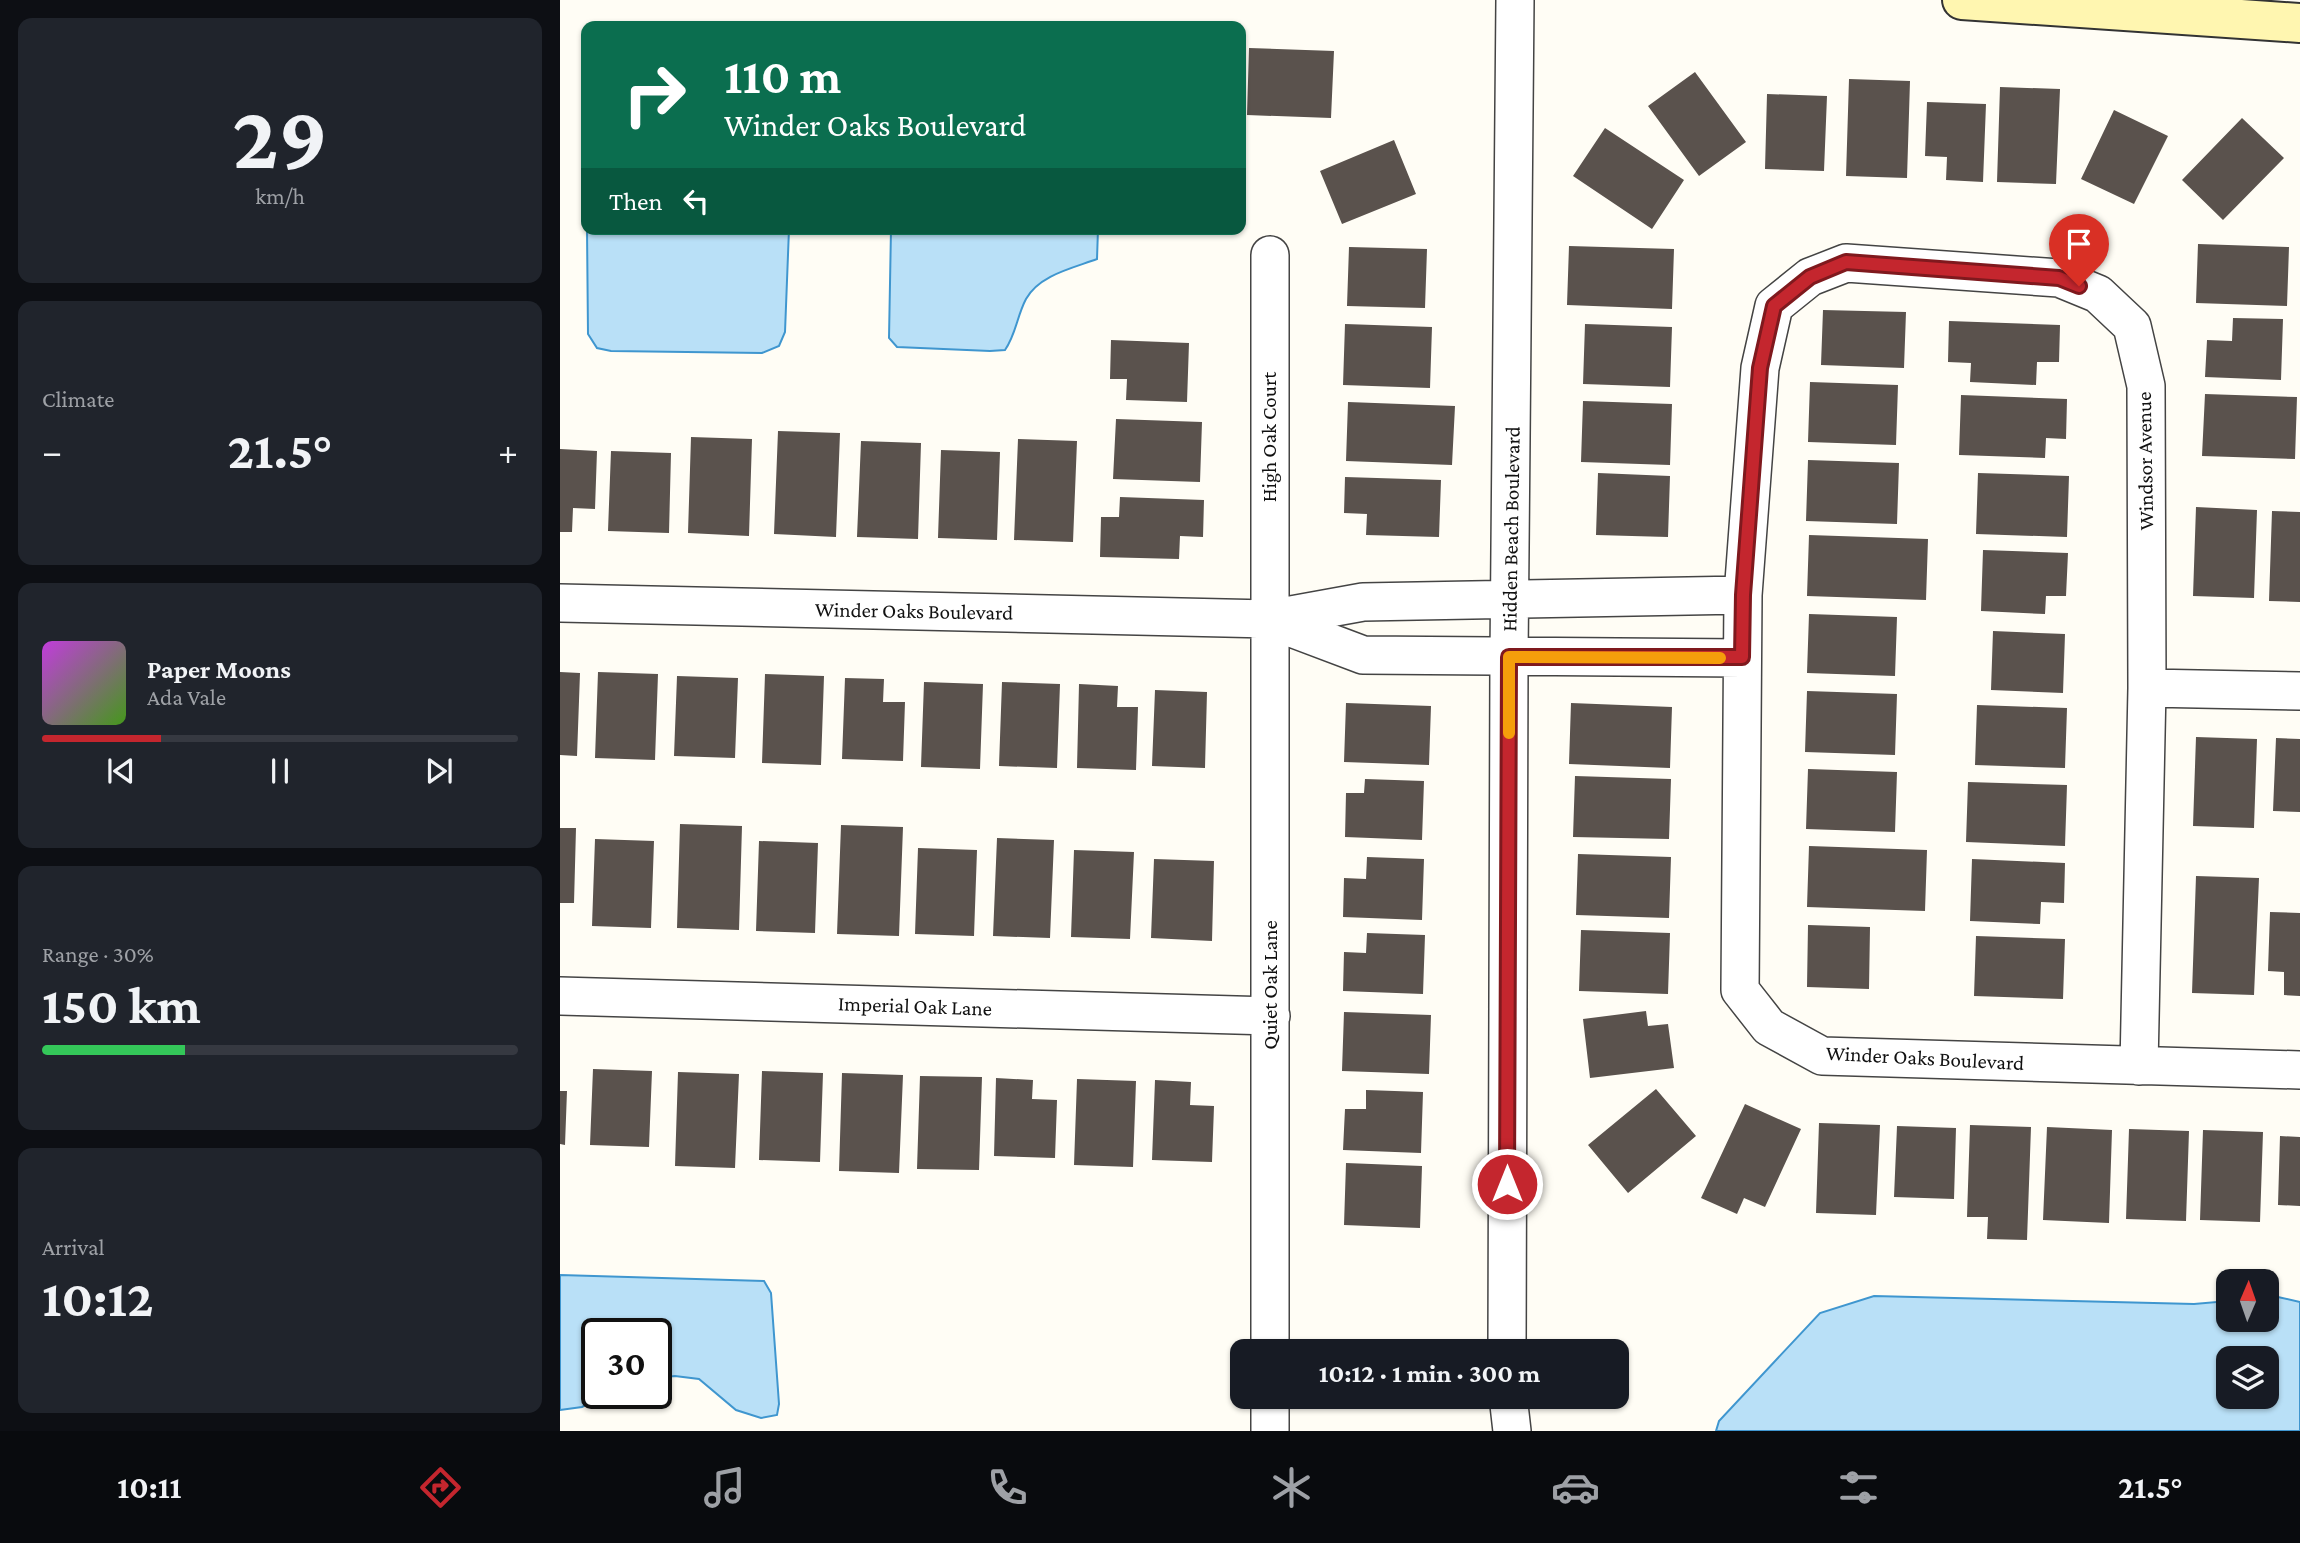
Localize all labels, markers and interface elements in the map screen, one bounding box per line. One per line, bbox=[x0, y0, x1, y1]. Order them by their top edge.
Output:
icon: right bbox=[609, 49, 700, 140]
text: 110 m bbox=[724, 49, 841, 104]
text: 29 bbox=[232, 86, 328, 188]
text: Winder Oaks Boulevard bbox=[724, 107, 1026, 143]
icon: left bbox=[677, 182, 715, 220]
text: km/h bbox=[255, 183, 305, 209]
text: Then bbox=[609, 187, 663, 216]
pin bbox=[2049, 214, 2109, 286]
icon: arrive bbox=[2060, 225, 2098, 263]
street label: High Oak Court bbox=[1257, 371, 1281, 502]
text: Climate bbox=[42, 386, 114, 412]
street label: Windsor Avenue bbox=[2132, 391, 2158, 531]
text: 21.5° bbox=[228, 421, 333, 479]
street label: Hidden Beach Boulevard bbox=[1497, 426, 1525, 632]
text: − bbox=[42, 430, 62, 472]
text: + bbox=[498, 430, 518, 472]
street label: Winder Oaks Boulevard bbox=[815, 597, 1013, 625]
text: Paper Moons bbox=[147, 655, 291, 684]
text: Ada Vale bbox=[147, 684, 226, 710]
icon: previous bbox=[102, 752, 140, 790]
icon: pause bbox=[261, 752, 299, 790]
icon: next bbox=[420, 752, 458, 790]
street label: Quiet Oak Lane bbox=[1258, 920, 1282, 1050]
text: Range · 30% bbox=[42, 941, 154, 967]
text: 150 km bbox=[42, 976, 201, 1034]
street label: Imperial Oak Lane bbox=[838, 991, 992, 1021]
street label: Winder Oaks Boulevard bbox=[1825, 1041, 2025, 1075]
position arrow bbox=[1470, 1147, 1544, 1221]
text: Arrival bbox=[42, 1234, 105, 1260]
text: 10:12 bbox=[42, 1269, 153, 1327]
north arrow bbox=[2216, 1269, 2278, 1332]
map controls bbox=[2216, 1269, 2279, 1409]
speed limit sign: 30 bbox=[581, 1318, 672, 1409]
button: layers bbox=[2216, 1346, 2279, 1409]
text: 10:12 · 1 min · 300 m bbox=[1319, 1359, 1540, 1388]
icon: directions bbox=[416, 1463, 465, 1512]
icon: music bbox=[700, 1463, 749, 1512]
icon: phone bbox=[983, 1463, 1032, 1512]
icon: climate bbox=[1267, 1463, 1316, 1512]
icon: car bbox=[1551, 1463, 1600, 1512]
icon: filters bbox=[1834, 1463, 1883, 1512]
text: 10:11 bbox=[117, 1469, 182, 1505]
text: 21.5° bbox=[2118, 1469, 2183, 1505]

